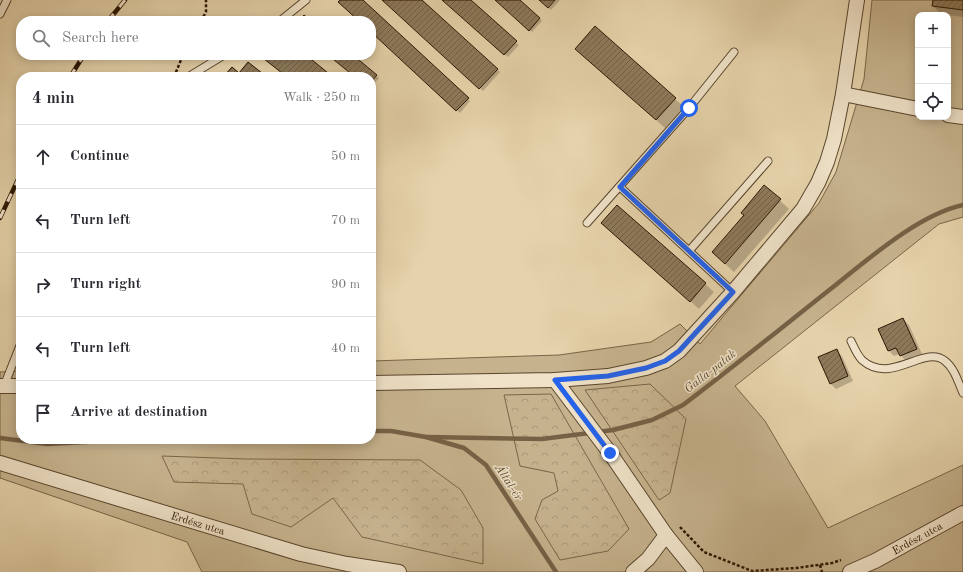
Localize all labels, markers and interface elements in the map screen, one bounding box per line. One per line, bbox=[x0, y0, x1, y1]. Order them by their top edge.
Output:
map controls bbox=[915, 12, 951, 120]
button: + bbox=[915, 12, 951, 48]
search box bbox=[16, 16, 376, 60]
icon: search bbox=[30, 27, 52, 49]
text: Search here bbox=[62, 31, 139, 46]
button: − bbox=[915, 48, 951, 84]
button: locate bbox=[915, 84, 951, 120]
text: 4 min bbox=[32, 90, 75, 107]
text: Walk · 250 m bbox=[283, 91, 360, 104]
route start bbox=[680, 99, 698, 117]
icon: ahead bbox=[32, 146, 54, 168]
text: Continue bbox=[70, 149, 129, 164]
text: 50 m bbox=[331, 150, 360, 163]
icon: left bbox=[32, 210, 54, 232]
text: Turn left bbox=[70, 213, 130, 228]
text: 70 m bbox=[331, 214, 360, 227]
icon: right bbox=[32, 274, 54, 296]
text: Turn right bbox=[70, 277, 141, 292]
text: 90 m bbox=[331, 278, 360, 291]
icon: left bbox=[32, 338, 54, 360]
text: Turn left bbox=[70, 341, 130, 356]
text: 40 m bbox=[331, 342, 360, 355]
water label: Galla-patak bbox=[682, 348, 739, 396]
icon: arrive bbox=[32, 402, 54, 424]
text: Arrive at destination bbox=[70, 405, 208, 420]
route end bbox=[601, 444, 619, 462]
water label: Által-ér bbox=[492, 460, 527, 503]
street label: Erdész utca bbox=[169, 511, 226, 538]
street label: Erdész utca bbox=[891, 521, 945, 558]

